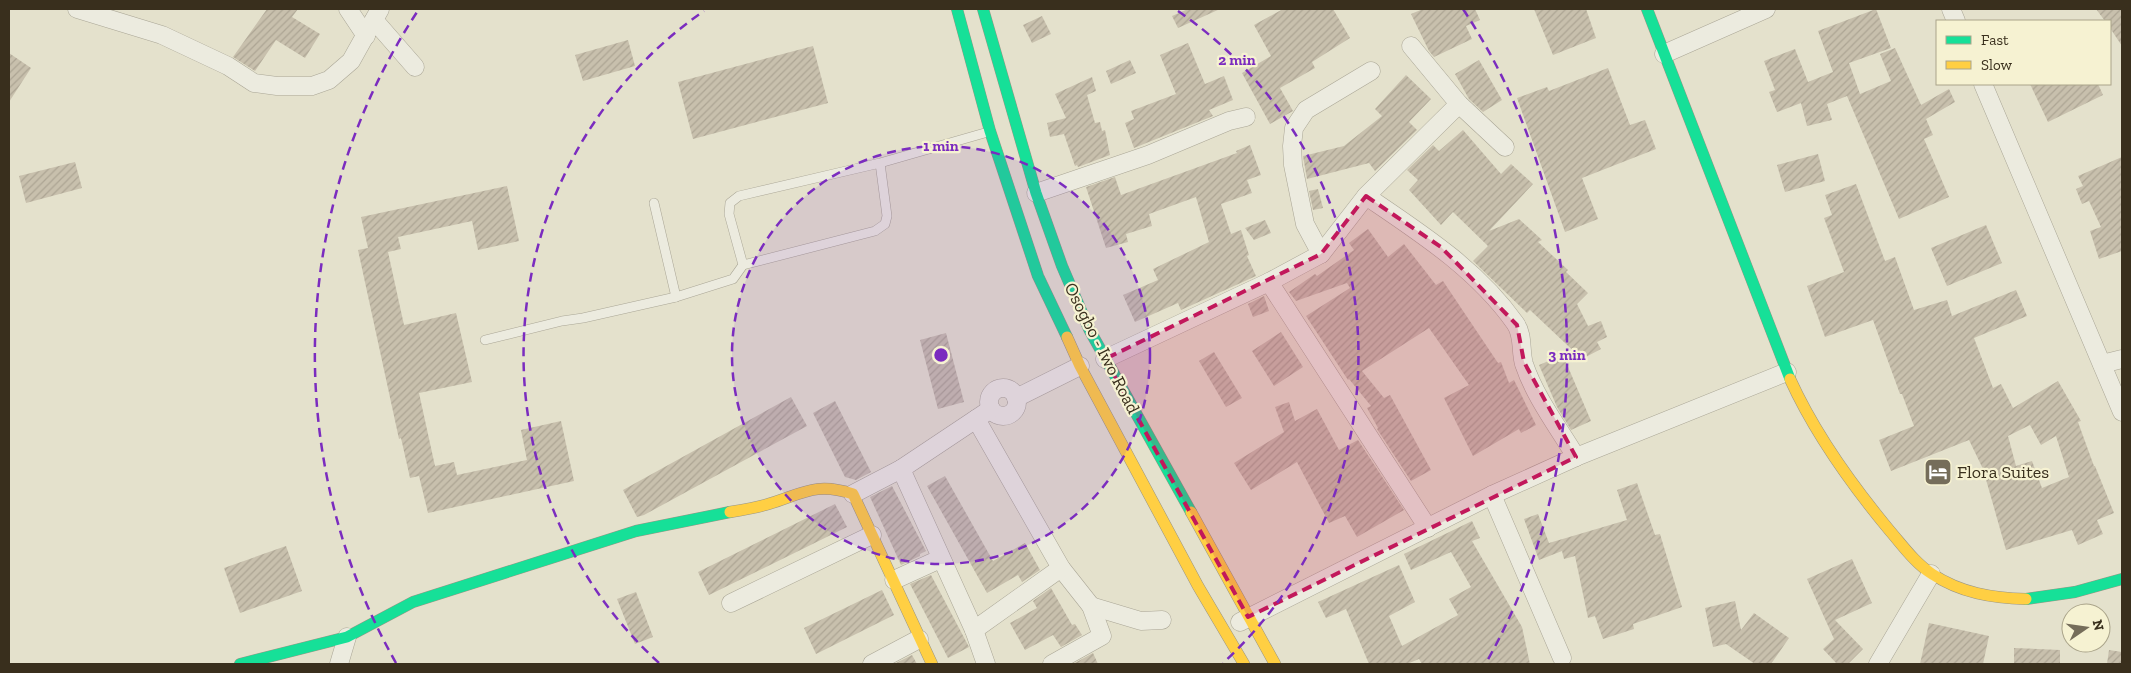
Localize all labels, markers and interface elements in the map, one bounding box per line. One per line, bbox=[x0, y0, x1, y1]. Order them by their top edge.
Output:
legend bbox=[1936, 20, 2111, 85]
text: Fast bbox=[1981, 31, 2009, 49]
text: 2 min bbox=[1218, 51, 1256, 69]
text: Slow bbox=[1981, 56, 2013, 74]
text: 1 min bbox=[923, 137, 959, 155]
street label: Osogbo - Iwo Road bbox=[1059, 279, 1145, 417]
centre of rings bbox=[932, 346, 950, 364]
text: 3 min bbox=[1548, 346, 1586, 364]
hotel icon: Flora Suites bbox=[1923, 457, 1953, 487]
place label: Flora Suites bbox=[1957, 461, 2049, 483]
north arrow bbox=[2061, 603, 2111, 653]
text: N bbox=[2089, 618, 2108, 633]

